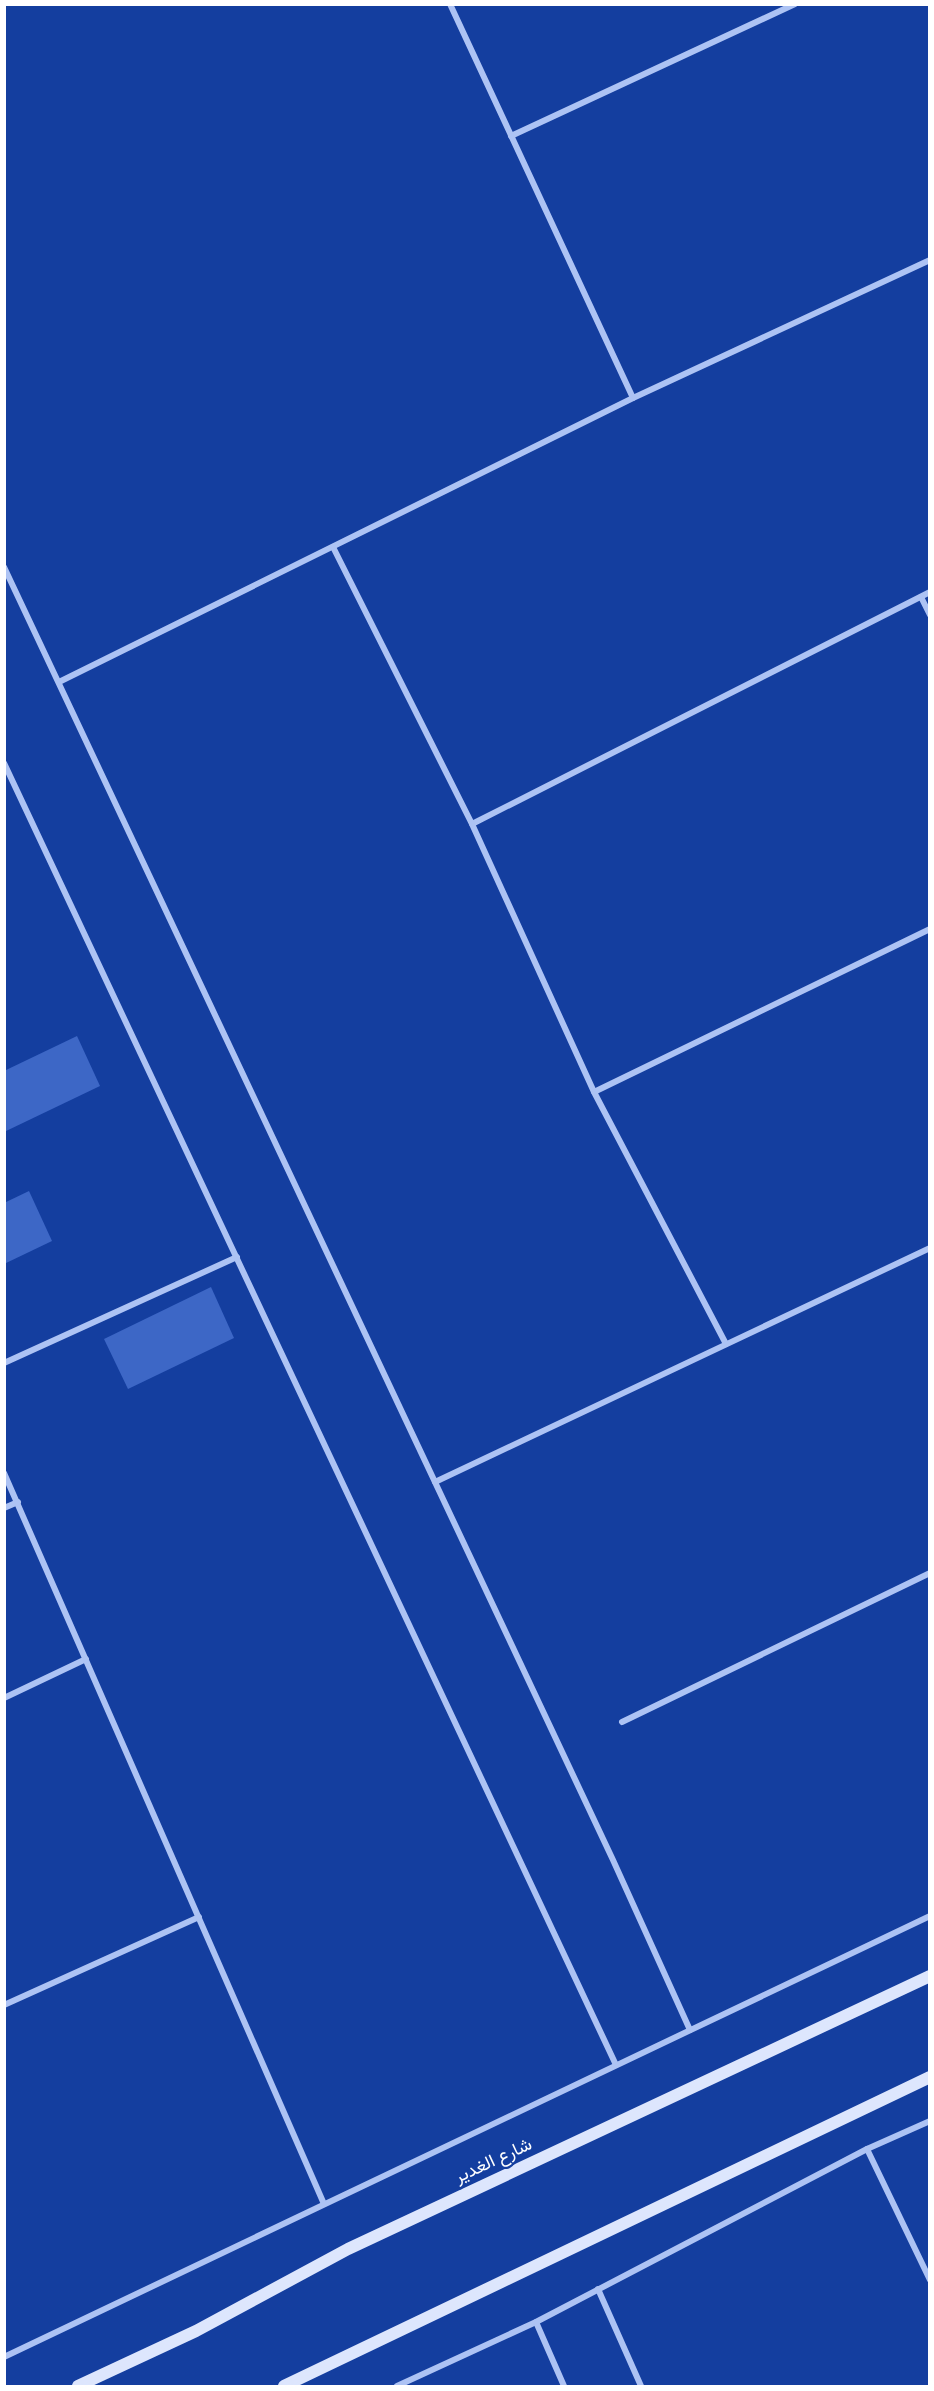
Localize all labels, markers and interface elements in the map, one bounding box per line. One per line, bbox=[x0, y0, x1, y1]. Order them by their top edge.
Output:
street label: شارع الغدير bbox=[450, 2132, 536, 2189]

